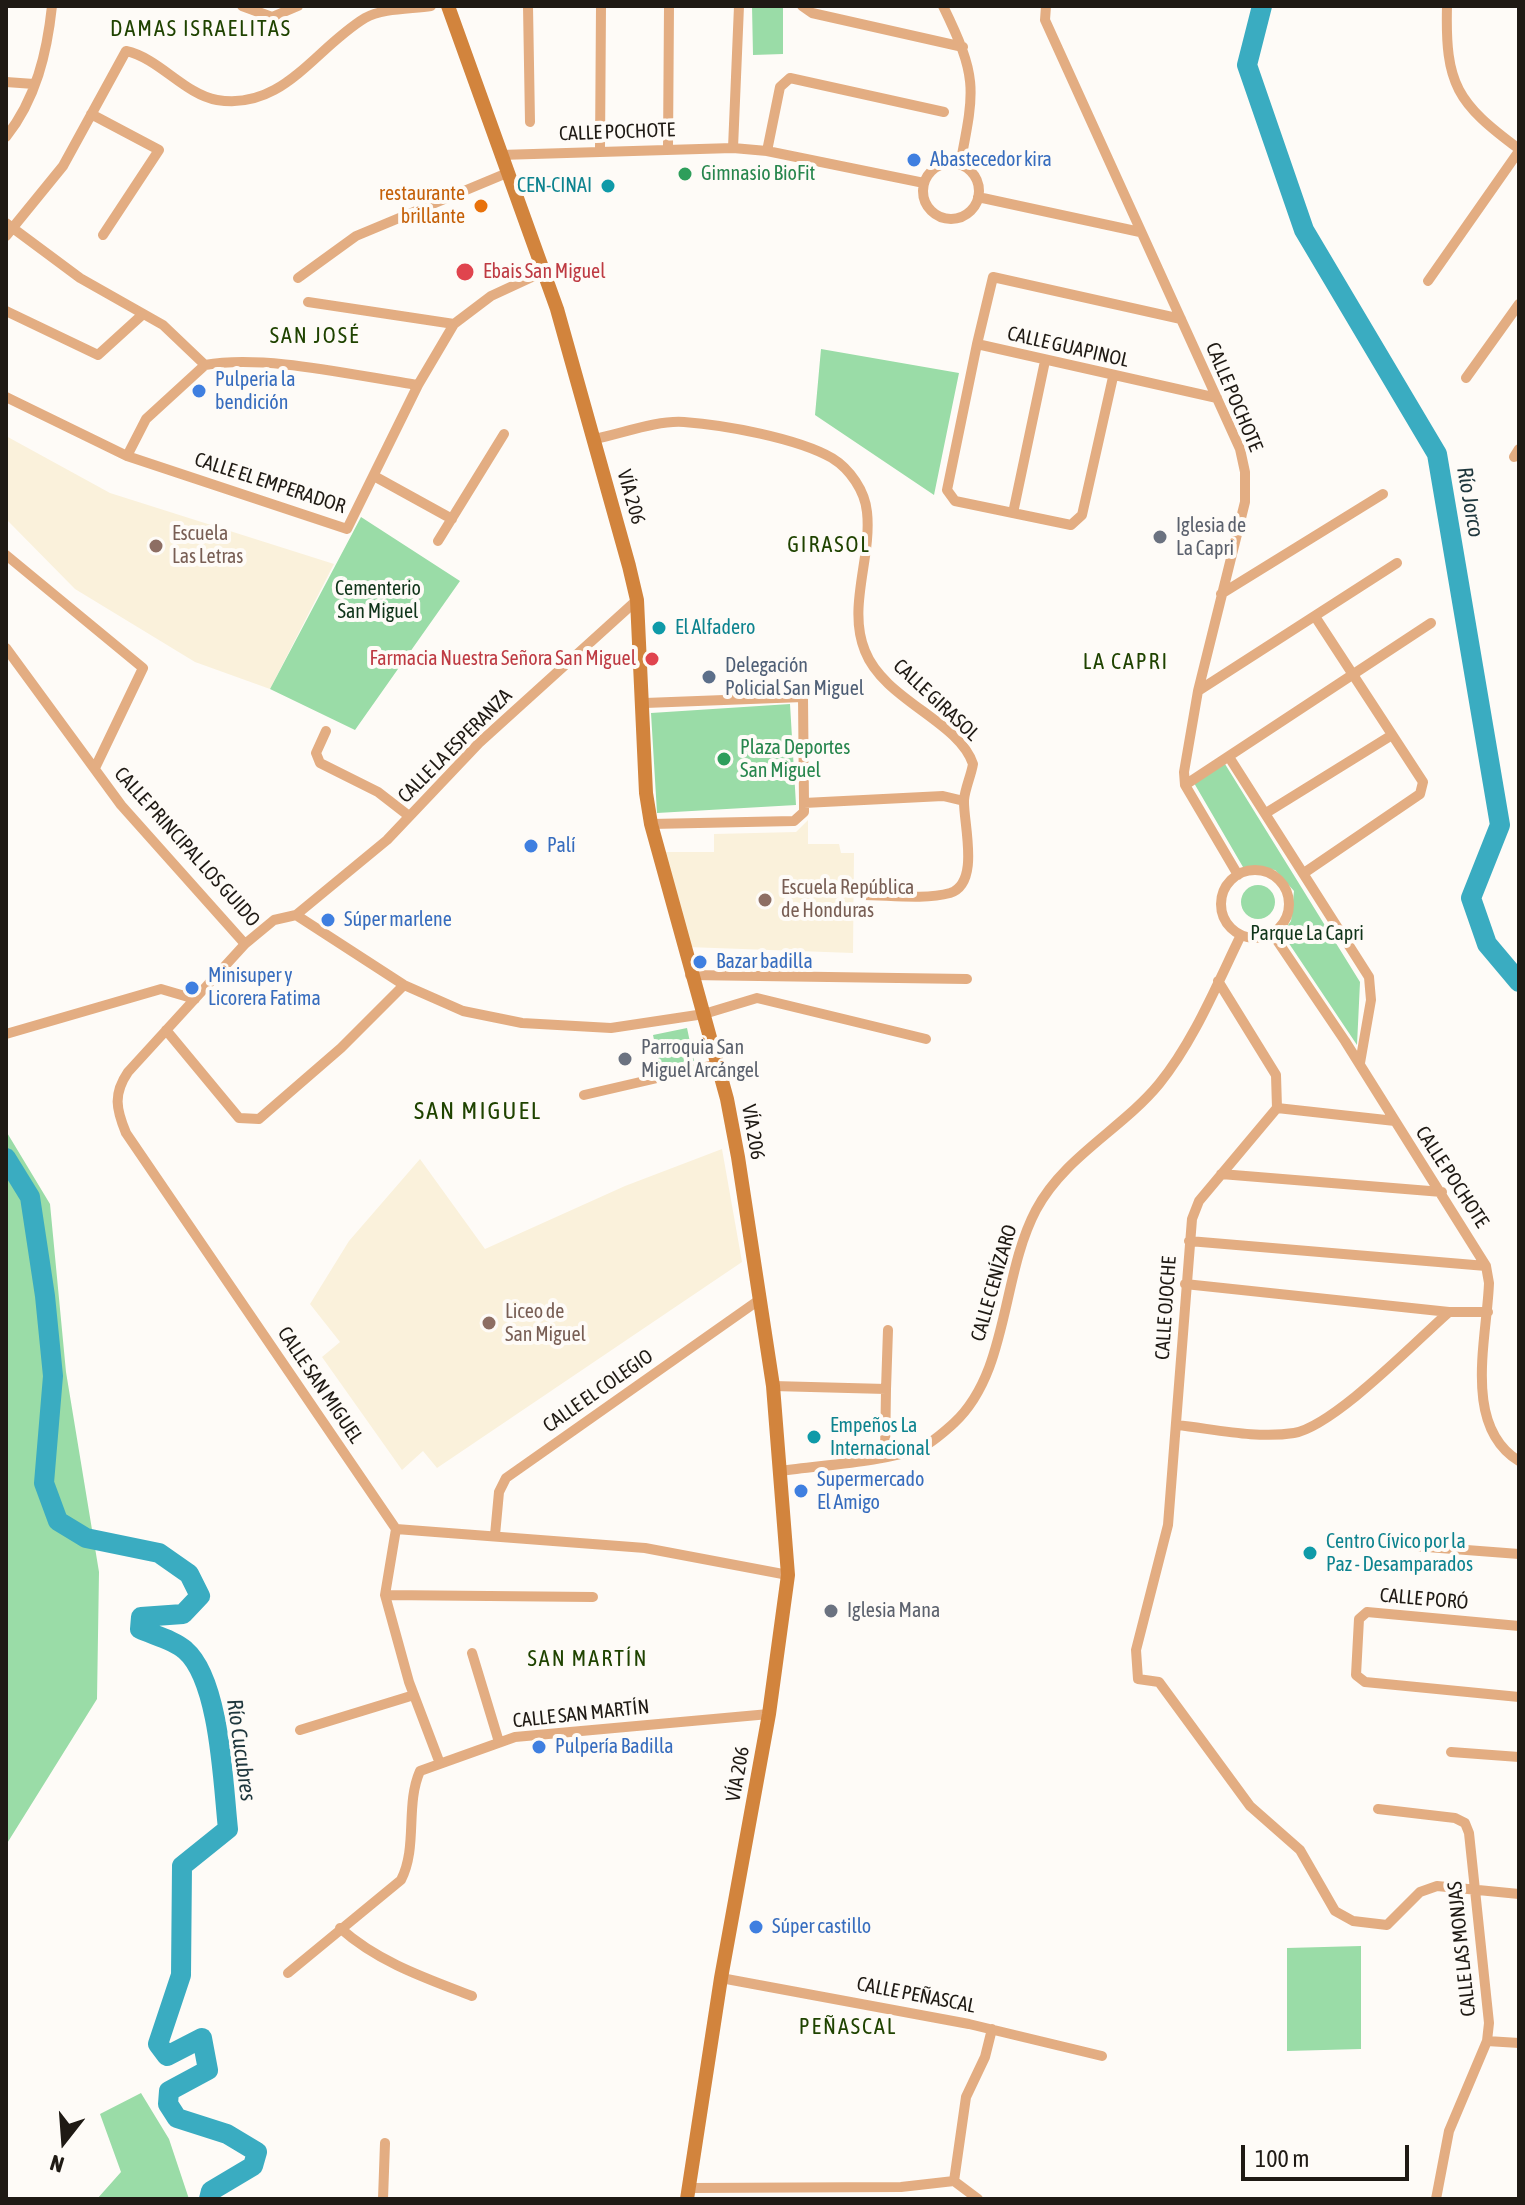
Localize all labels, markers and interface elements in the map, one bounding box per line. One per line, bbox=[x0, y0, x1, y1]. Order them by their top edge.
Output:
district label: DAMAS ISRAELITAS bbox=[110, 16, 292, 42]
street label: CALLE POCHOTE bbox=[559, 118, 675, 146]
place label: Abastecedor kira bbox=[930, 148, 1052, 172]
marker: Abastecedor kira bbox=[905, 151, 923, 169]
place label: Gimnasio BioFit bbox=[701, 162, 815, 186]
marker: Gimnasio BioFit bbox=[676, 165, 694, 183]
place label: CEN-CINAI bbox=[517, 174, 592, 198]
marker: CEN-CINAI bbox=[599, 177, 617, 195]
place label: restaurante brillante bbox=[379, 182, 465, 229]
marker: restaurante brillante bbox=[472, 197, 490, 215]
place label: Ebais San Miguel bbox=[483, 260, 605, 284]
marker: Ebais San Miguel bbox=[454, 261, 476, 283]
street label: CALLE GUAPINOL bbox=[1005, 321, 1131, 373]
district label: SAN JOSÉ bbox=[270, 323, 360, 349]
street label: CALLE POCHOTE bbox=[1200, 339, 1268, 455]
place label: Pulperia la bendición bbox=[215, 368, 295, 415]
marker: Pulperia la bendición bbox=[190, 382, 208, 400]
street label: CALLE EL EMPERADOR bbox=[191, 447, 349, 519]
water label: Río Jorco bbox=[1451, 465, 1489, 539]
street label: VÍA 206 bbox=[612, 467, 650, 527]
place label: Iglesia de La Capri bbox=[1176, 514, 1246, 561]
place label: Escuela Las Letras bbox=[172, 522, 243, 569]
marker: Iglesia de La Capri bbox=[1151, 528, 1169, 546]
district label: GIRASOL bbox=[787, 532, 871, 558]
marker: Escuela Las Letras bbox=[147, 537, 165, 555]
park label: Cementerio San Miguel bbox=[335, 577, 421, 624]
place label: El Alfadero bbox=[675, 616, 755, 640]
marker: El Alfadero bbox=[650, 619, 668, 637]
place label: Farmacia Nuestra Señora San Miguel bbox=[370, 647, 636, 671]
district label: LA CAPRI bbox=[1083, 649, 1169, 675]
marker: Farmacia Nuestra Señora San Miguel bbox=[643, 650, 661, 668]
place label: Delegación Policial San Miguel bbox=[725, 654, 864, 701]
street label: CALLE GIRASOL bbox=[888, 654, 984, 746]
marker: Delegación Policial San Miguel bbox=[700, 668, 718, 686]
street label: CALLE LA ESPERANZA bbox=[393, 684, 517, 808]
place label: Plaza Deportes San Miguel bbox=[740, 736, 850, 783]
marker: Plaza Deportes San Miguel bbox=[715, 750, 733, 768]
street label: CALLE PRINCIPAL LOS GUIDO bbox=[109, 762, 265, 932]
place label: Palí bbox=[547, 834, 576, 858]
marker: Palí bbox=[522, 837, 540, 855]
place label: Escuela República de Honduras bbox=[781, 876, 914, 923]
marker: Escuela República de Honduras bbox=[756, 891, 774, 909]
place label: Súper marlene bbox=[344, 908, 452, 932]
marker: Súper marlene bbox=[319, 911, 337, 929]
park label: Parque La Capri bbox=[1250, 922, 1364, 946]
place label: Bazar badilla bbox=[716, 950, 813, 974]
marker: Bazar badilla bbox=[691, 953, 709, 971]
place label: Minisuper y Licorera Fatima bbox=[208, 964, 321, 1011]
marker: Minisuper y Licorera Fatima bbox=[183, 979, 201, 997]
place label: Parroquia San Miguel Arcángel bbox=[641, 1036, 759, 1083]
marker: Parroquia San Miguel Arcángel bbox=[616, 1050, 634, 1068]
district label: SAN MIGUEL bbox=[414, 1097, 542, 1125]
street label: VÍA 206 bbox=[736, 1103, 770, 1161]
street label: CALLE POCHOTE bbox=[1410, 1122, 1494, 1232]
street label: CALLE CENÍZARO bbox=[966, 1222, 1022, 1344]
street label: CALLE OJOCHE bbox=[1150, 1255, 1182, 1361]
place label: Liceo de San Miguel bbox=[505, 1300, 586, 1347]
marker: Liceo de San Miguel bbox=[480, 1314, 498, 1332]
street label: CALLE SAN MIGUEL bbox=[272, 1322, 368, 1448]
street label: CALLE EL COLEGIO bbox=[539, 1344, 657, 1438]
place label: Empeños La Internacional bbox=[830, 1414, 930, 1461]
marker: Empeños La Internacional bbox=[805, 1428, 823, 1446]
place label: Supermercado El Amigo bbox=[817, 1468, 924, 1515]
marker: Supermercado El Amigo bbox=[792, 1482, 810, 1500]
place label: Centro Cívico por la Paz - Desamparados bbox=[1326, 1530, 1473, 1577]
marker: Centro Cívico por la Paz - Desamparados bbox=[1301, 1544, 1319, 1562]
street label: CALLE PORÓ bbox=[1379, 1583, 1469, 1615]
place label: Iglesia Mana bbox=[847, 1599, 940, 1623]
marker: Iglesia Mana bbox=[822, 1602, 840, 1620]
district label: SAN MARTÍN bbox=[528, 1646, 648, 1672]
street label: CALLE SAN MARTÍN bbox=[512, 1695, 650, 1733]
water label: Río Cucubres bbox=[221, 1697, 261, 1803]
place label: Pulpería Badilla bbox=[555, 1735, 674, 1759]
marker: Pulpería Badilla bbox=[530, 1738, 548, 1756]
street label: VÍA 206 bbox=[721, 1745, 755, 1803]
street label: CALLE LAS MONJAS bbox=[1443, 1880, 1481, 2018]
place label: Súper castillo bbox=[772, 1915, 871, 1939]
marker: Súper castillo bbox=[747, 1918, 765, 1936]
street label: CALLE PEÑASCAL bbox=[855, 1972, 977, 2018]
district label: PEÑASCAL bbox=[799, 2014, 897, 2040]
north arrow bbox=[24, 2101, 104, 2181]
scale bar bbox=[1245, 2129, 1413, 2179]
text: 100 m bbox=[1255, 2145, 1309, 2172]
text: N bbox=[47, 2150, 67, 2178]

